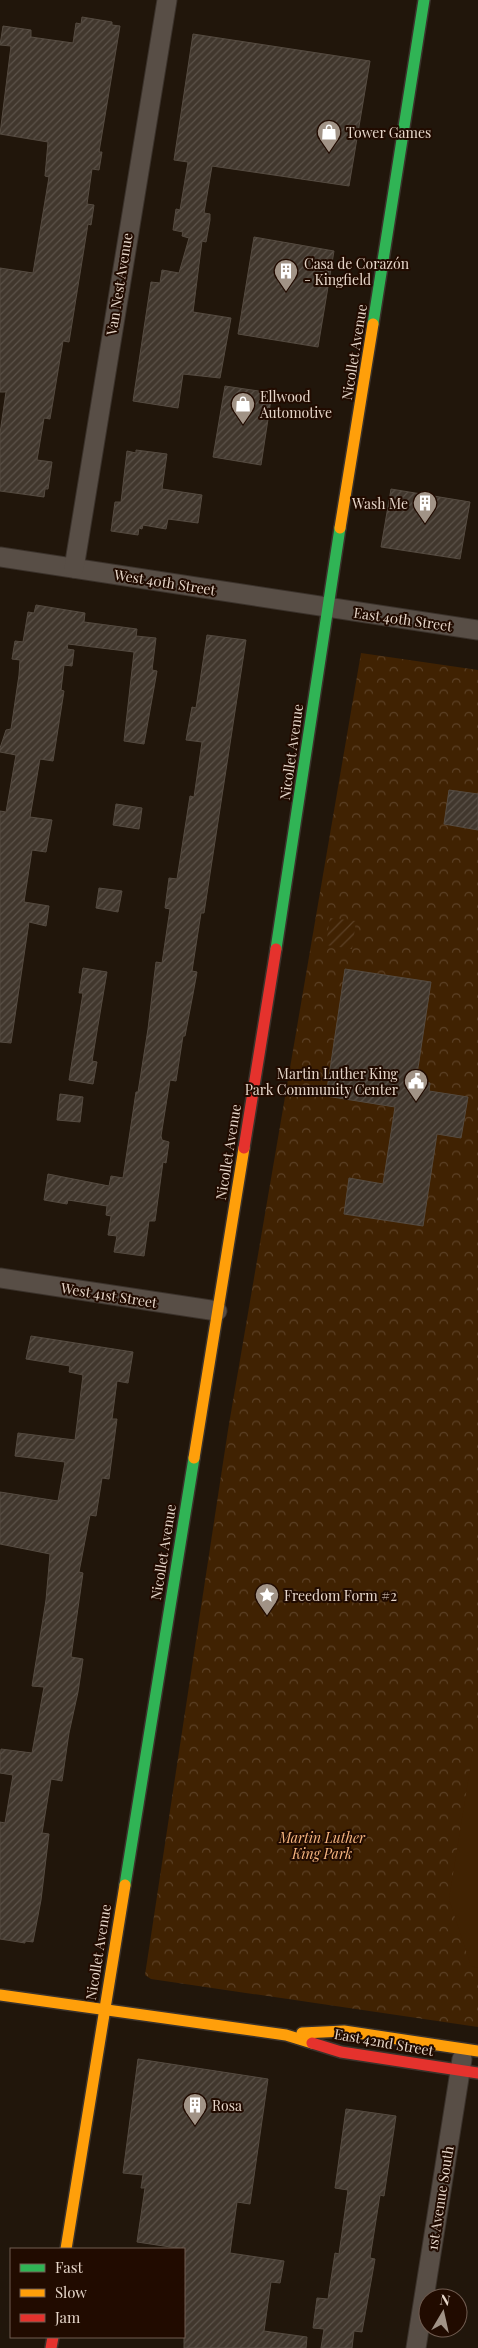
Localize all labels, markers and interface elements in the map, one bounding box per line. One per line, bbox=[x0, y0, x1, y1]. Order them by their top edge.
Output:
shop icon: Tower Games bbox=[316, 119, 342, 153]
place label: Tower Games bbox=[346, 123, 431, 142]
street label: Van Nest Avenue bbox=[101, 231, 136, 338]
place label: Casa de Corazón - Kingfield bbox=[304, 254, 410, 289]
building icon: Casa de Corazón - Kingfield bbox=[273, 258, 299, 292]
street label: Nicollet Avenue bbox=[337, 303, 371, 401]
place label: Ellwood Automotive bbox=[259, 387, 332, 422]
shop icon: Ellwood Automotive bbox=[230, 391, 256, 425]
building icon: Wash Me bbox=[412, 490, 438, 524]
place label: Wash Me bbox=[351, 494, 408, 513]
street label: West 40th Street bbox=[112, 564, 218, 600]
street label: East 40th Street bbox=[353, 603, 454, 635]
street label: Nicollet Avenue bbox=[275, 703, 307, 801]
place label: Martin Luther King Park Community Center bbox=[245, 1064, 399, 1099]
public building icon: Martin Luther King Park Community Center bbox=[403, 1068, 429, 1102]
street label: Nicollet Avenue bbox=[211, 1103, 245, 1201]
street label: West 41st Street bbox=[59, 1278, 159, 1312]
street label: Nicollet Avenue bbox=[146, 1503, 180, 1601]
place icon: Freedom Form #2 bbox=[254, 1582, 280, 1616]
place label: Freedom Form #2 bbox=[284, 1586, 397, 1605]
park label: Martin Luther King Park bbox=[278, 1828, 366, 1863]
street label: Nicollet Avenue bbox=[81, 1903, 115, 2001]
street label: East 42nd Street bbox=[333, 2024, 436, 2060]
building icon: Rosa bbox=[182, 2092, 208, 2126]
place label: Rosa bbox=[212, 2096, 242, 2115]
street label: 1st Avenue South bbox=[422, 2144, 458, 2252]
legend bbox=[10, 2248, 185, 2338]
text: Fast bbox=[55, 2257, 84, 2277]
text: Slow bbox=[55, 2282, 87, 2302]
north arrow bbox=[418, 2288, 468, 2338]
text: N bbox=[439, 2289, 452, 2310]
text: Jam bbox=[54, 2307, 81, 2327]

